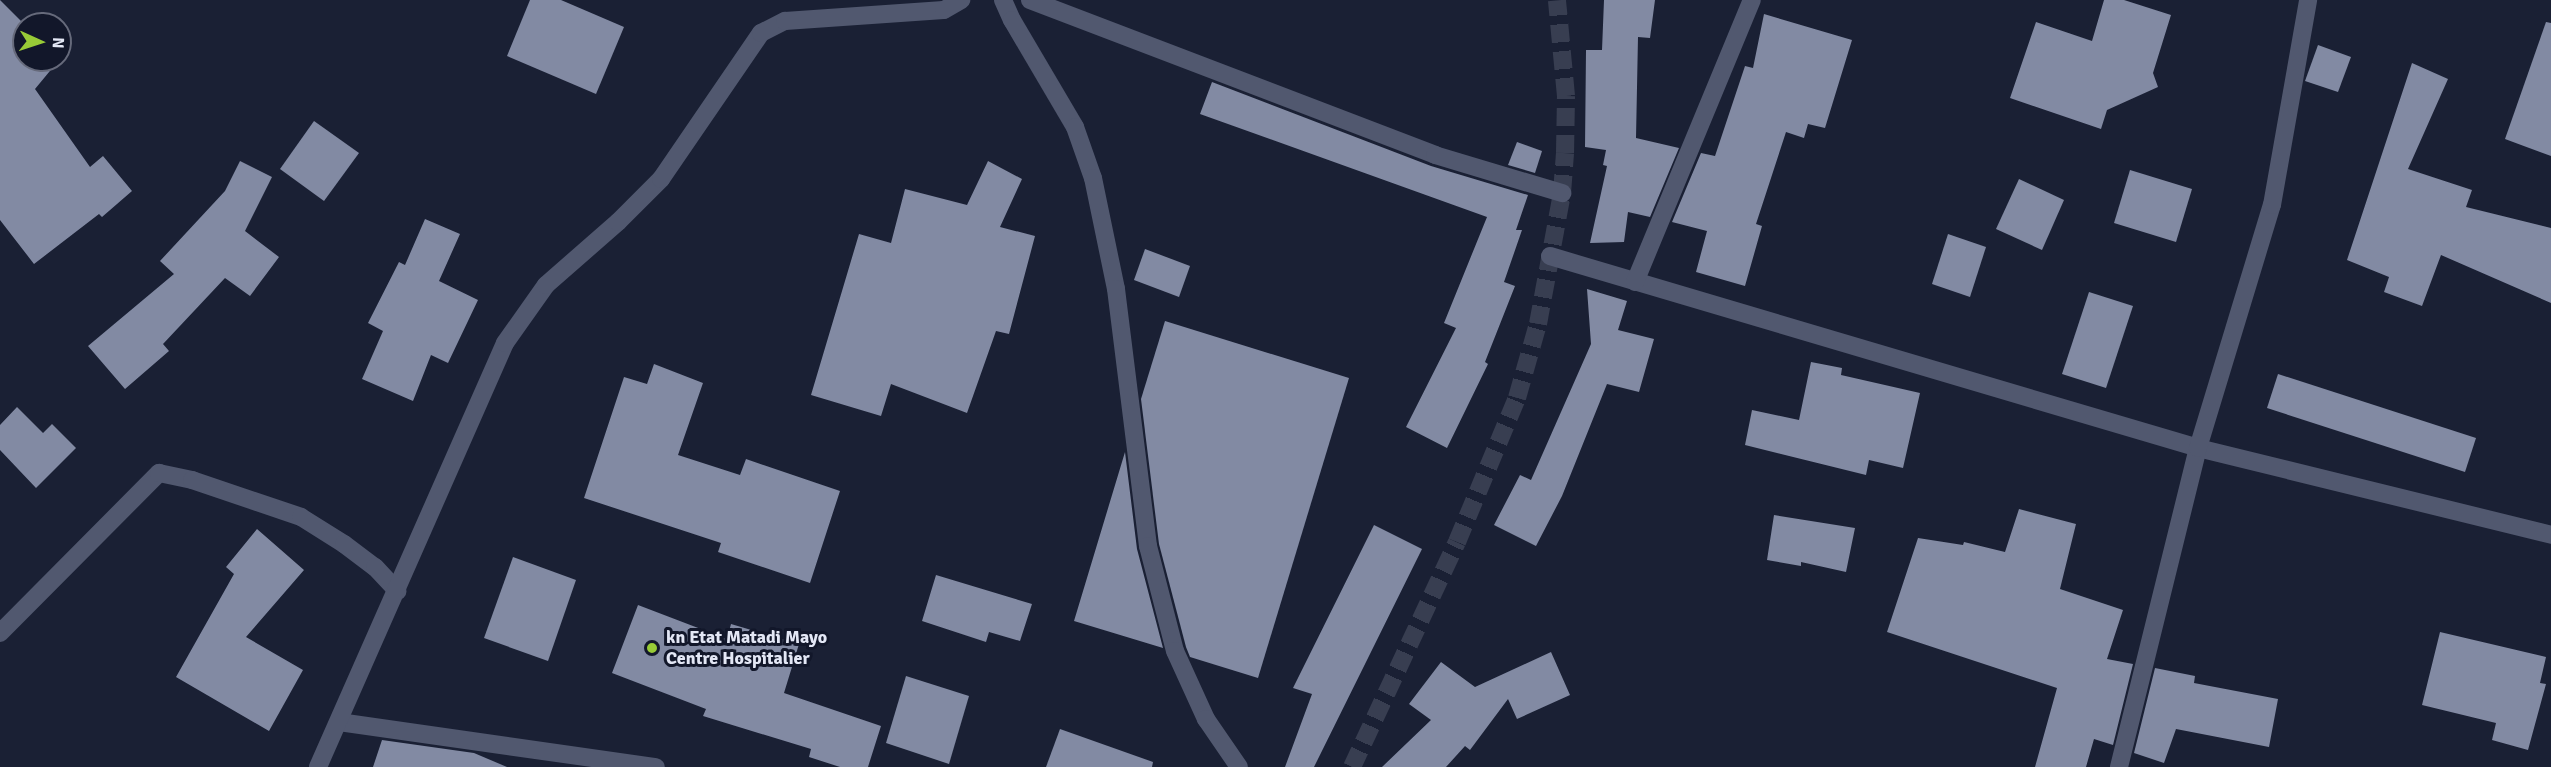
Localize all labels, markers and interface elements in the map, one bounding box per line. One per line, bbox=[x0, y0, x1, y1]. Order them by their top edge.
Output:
north arrow bbox=[12, 12, 72, 72]
text: N bbox=[48, 37, 68, 49]
place label: kn Etat Matadi Mayo Centre Hospitalier bbox=[666, 627, 827, 670]
marker: kn Etat Matadi Mayo Centre Hospitalier bbox=[643, 639, 661, 657]

